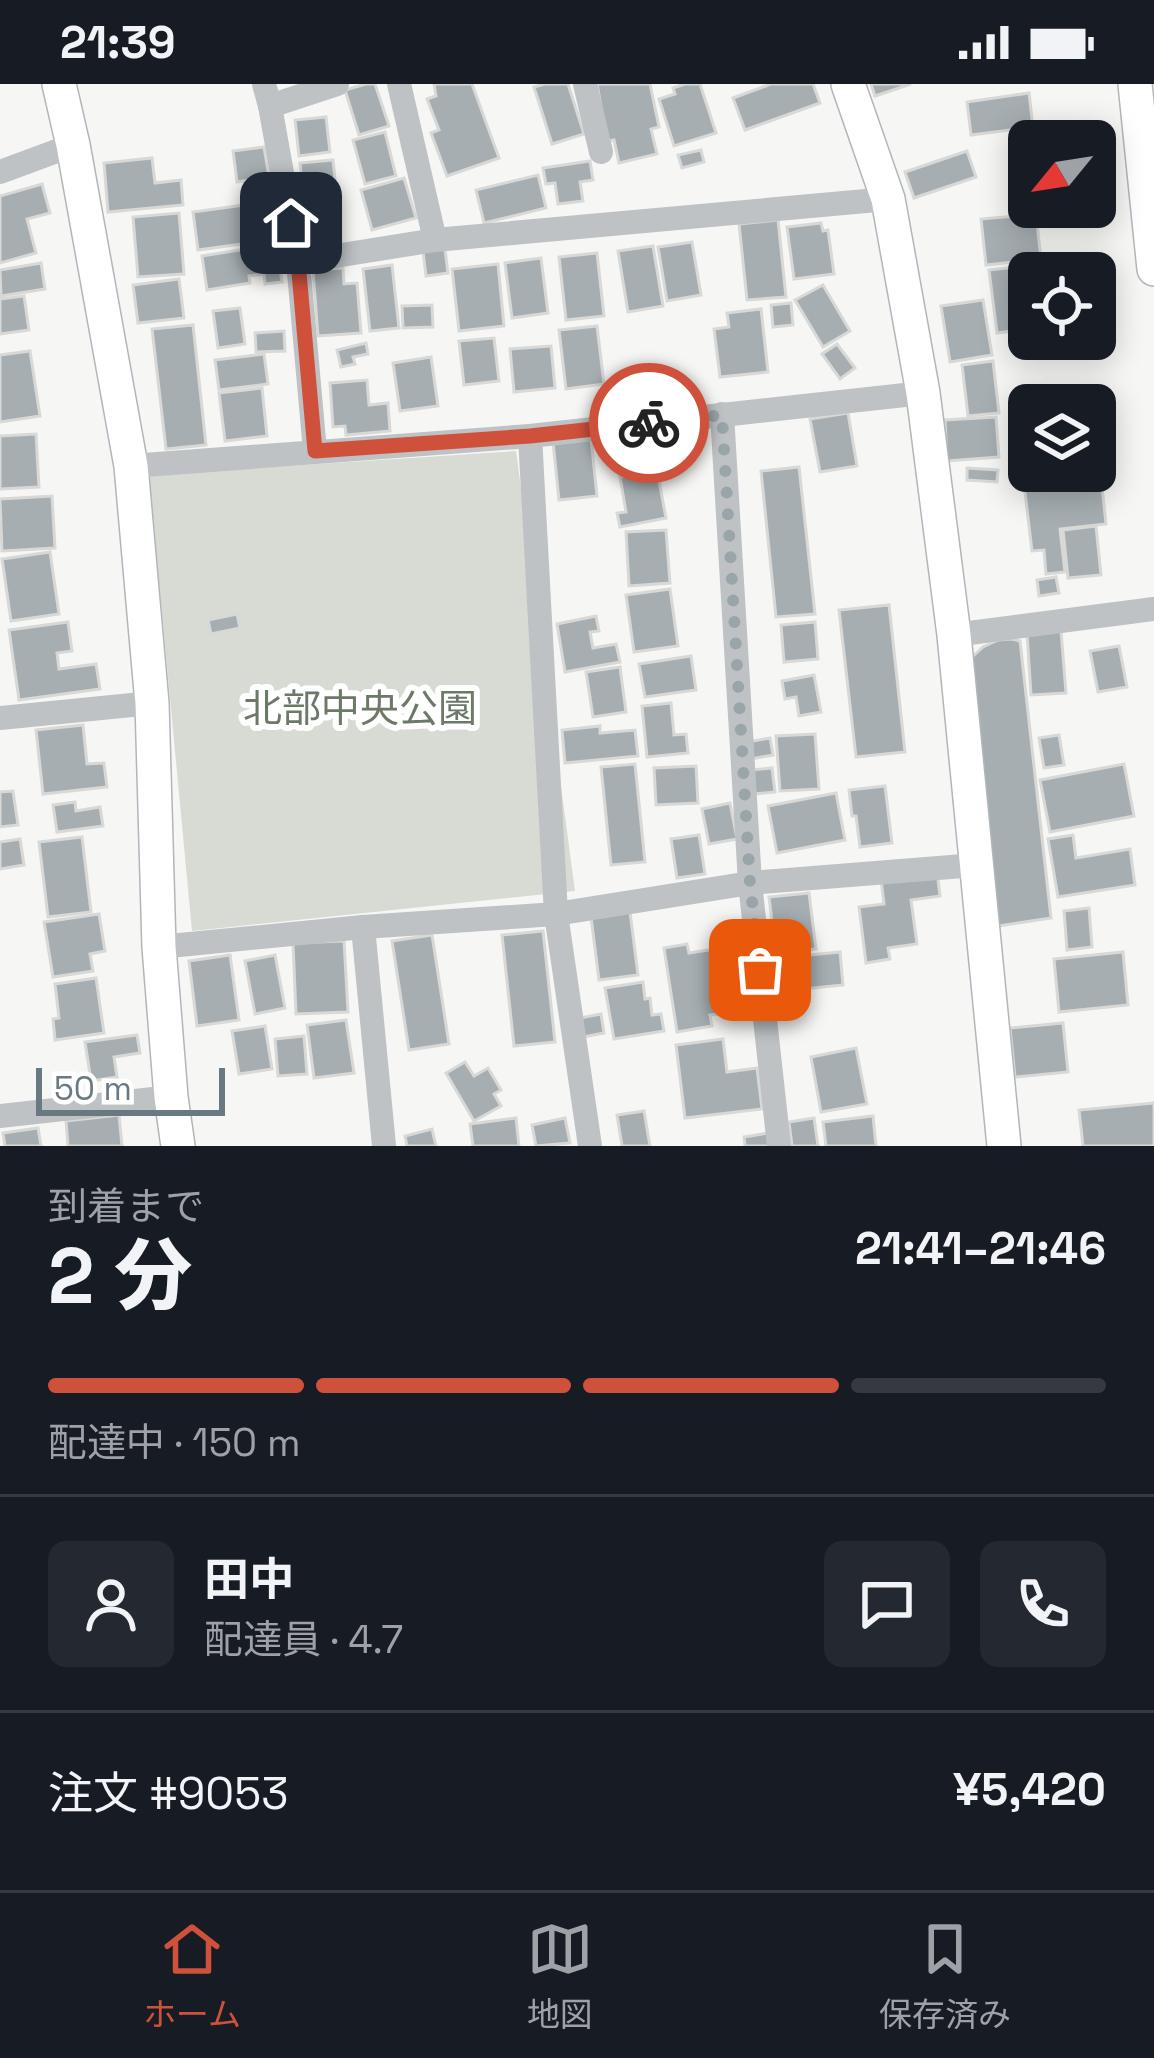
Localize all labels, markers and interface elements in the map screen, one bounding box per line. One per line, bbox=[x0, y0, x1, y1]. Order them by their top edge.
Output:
text: 21:39 bbox=[60, 14, 176, 71]
north arrow bbox=[1008, 120, 1116, 228]
map controls bbox=[1008, 120, 1116, 492]
pin bbox=[240, 172, 342, 274]
icon: home bbox=[258, 190, 324, 256]
button: locate bbox=[1008, 252, 1116, 360]
courier bbox=[589, 363, 709, 483]
button: layers bbox=[1008, 384, 1116, 492]
icon: bike bbox=[616, 390, 682, 456]
park label: 北部中央公園 bbox=[243, 684, 477, 733]
pin bbox=[709, 919, 811, 1021]
icon: bag bbox=[727, 937, 793, 1003]
scale bar bbox=[36, 1062, 225, 1115]
text: 50 m bbox=[54, 1068, 132, 1110]
text: 到着まで bbox=[48, 1182, 204, 1231]
text: 21:41–21:46 bbox=[855, 1220, 1106, 1277]
text: 2 分 bbox=[48, 1226, 192, 1326]
text: 配達中 · 150 m bbox=[48, 1418, 301, 1467]
button: person bbox=[48, 1541, 174, 1667]
button: chat bbox=[824, 1541, 950, 1667]
button: phone bbox=[980, 1541, 1106, 1667]
text: 田中 bbox=[204, 1551, 294, 1608]
text: 配達員 · 4.7 bbox=[204, 1615, 403, 1664]
text: ¥5,420 bbox=[953, 1761, 1106, 1818]
text: 注文 #9053 bbox=[48, 1765, 288, 1822]
tab: ホーム bbox=[143, 1916, 241, 2036]
tab: 地図 bbox=[527, 1916, 593, 2036]
tab: 保存済み bbox=[879, 1916, 1011, 2036]

